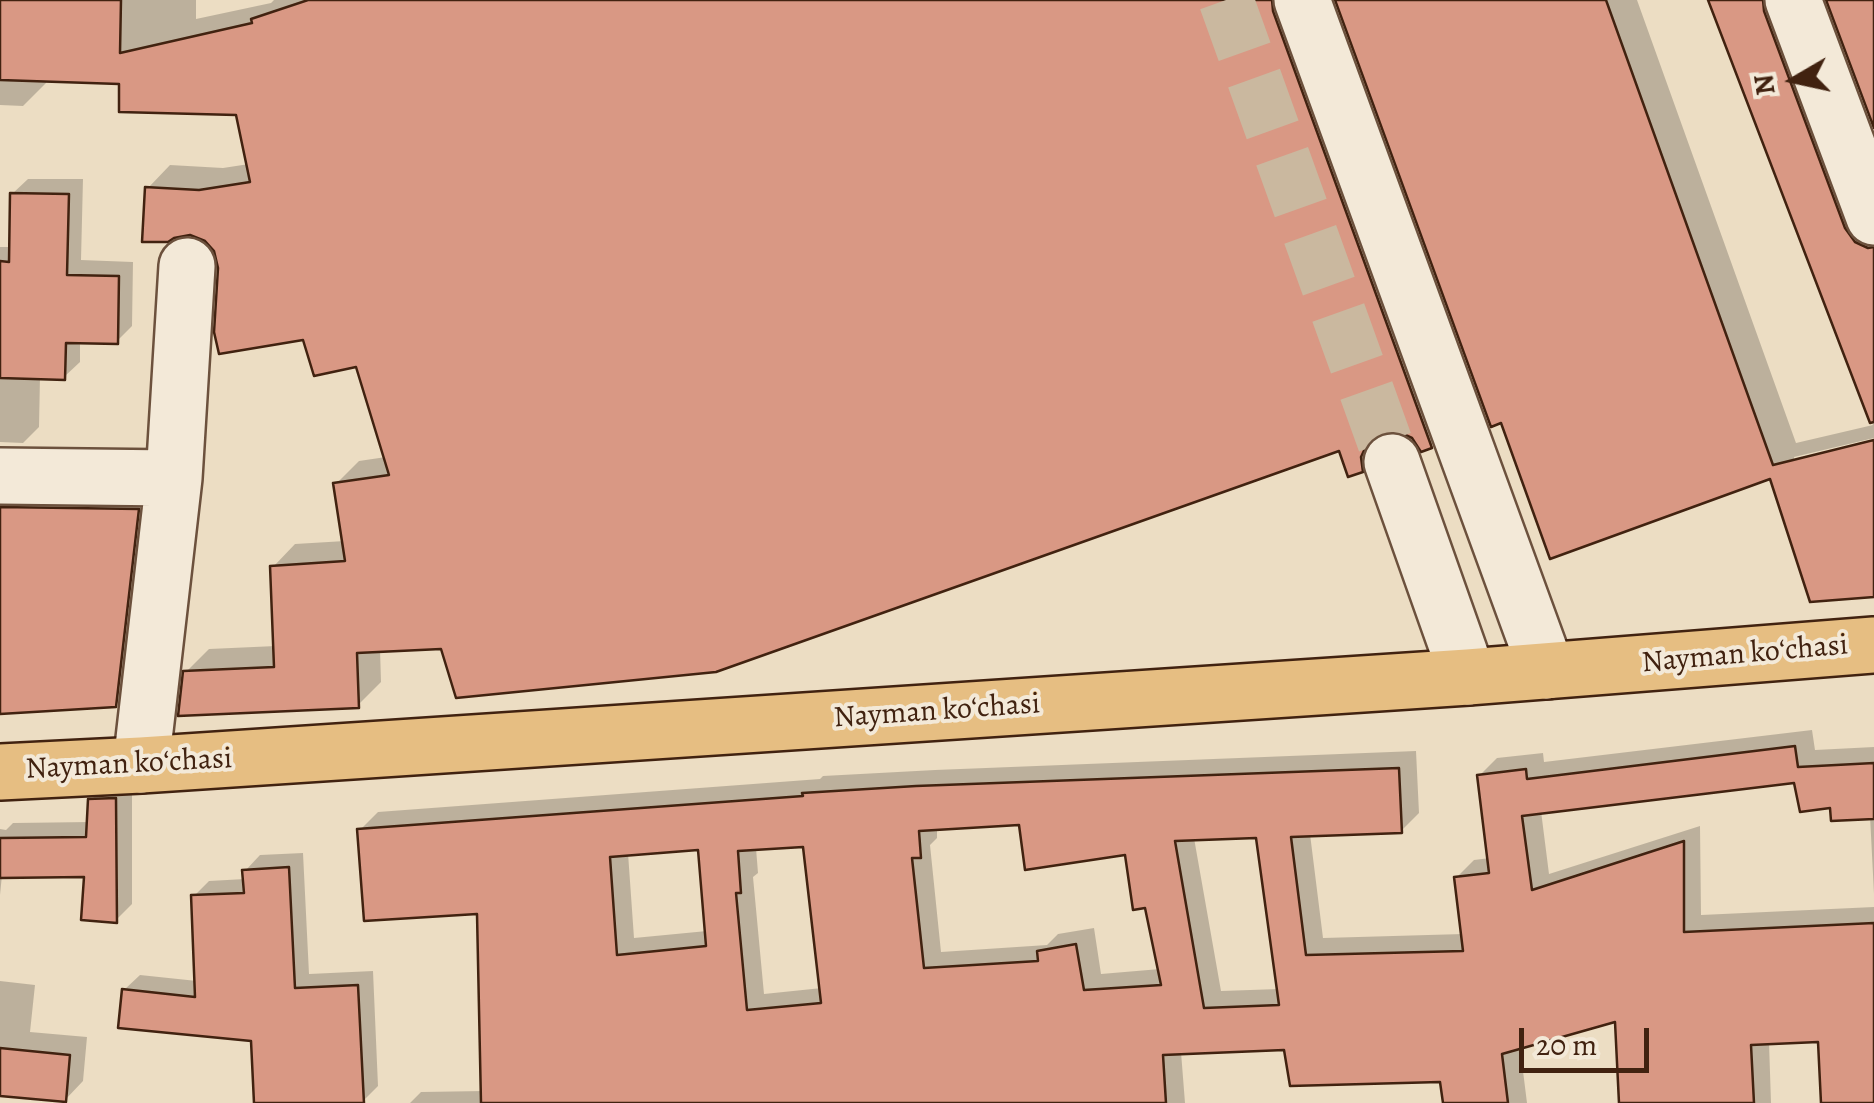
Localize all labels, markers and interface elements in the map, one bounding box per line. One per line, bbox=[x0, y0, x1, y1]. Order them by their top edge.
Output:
north arrow bbox=[1744, 30, 1844, 130]
text: N bbox=[1744, 72, 1785, 98]
street label: Nayman koʻchasi bbox=[1640, 628, 1850, 682]
street label: Nayman koʻchasi bbox=[833, 687, 1041, 737]
street label: Nayman koʻchasi bbox=[25, 742, 233, 788]
scale bar bbox=[1524, 1008, 1654, 1070]
text: 20 m bbox=[1536, 1025, 1597, 1065]

